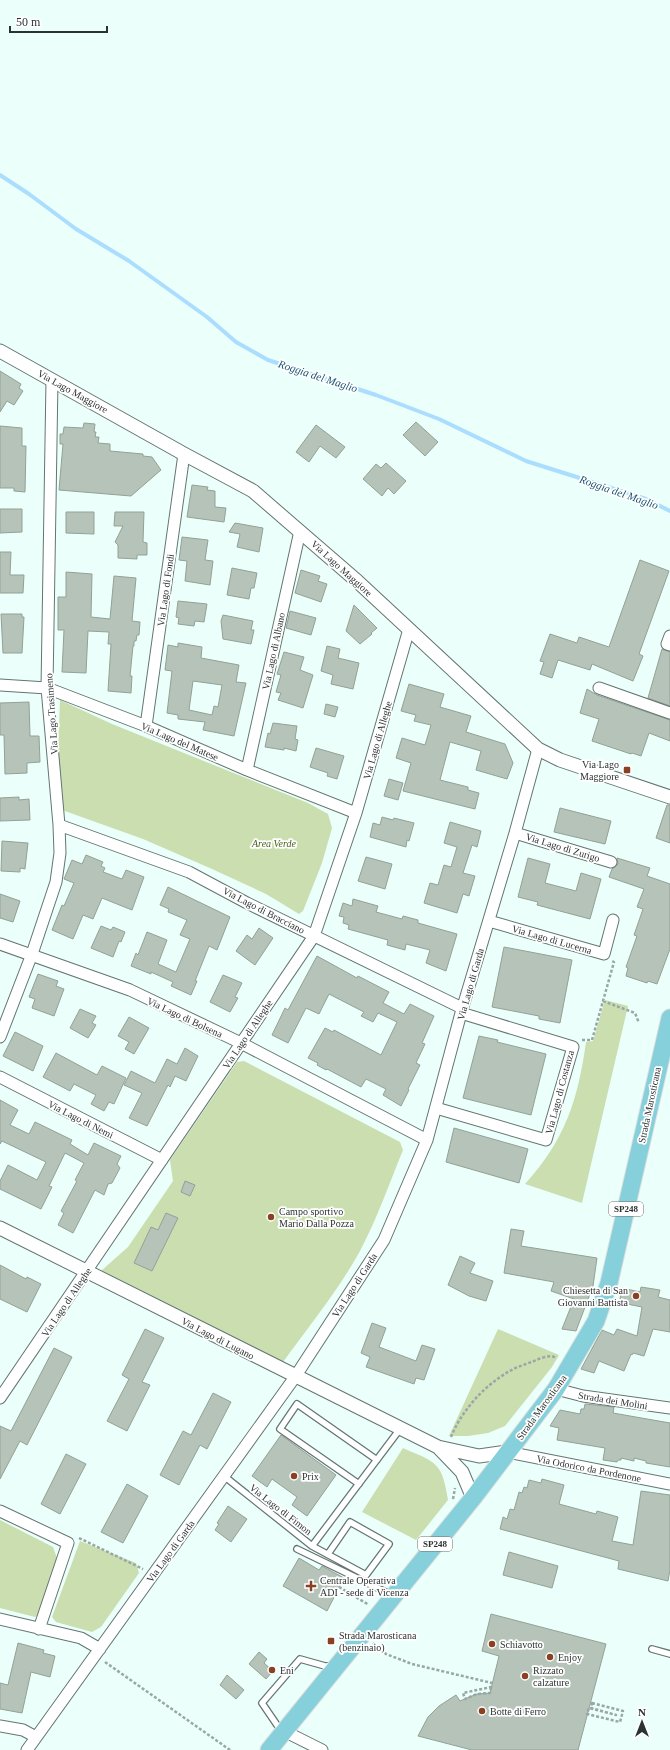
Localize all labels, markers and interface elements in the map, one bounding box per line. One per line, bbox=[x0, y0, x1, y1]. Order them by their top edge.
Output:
scale bar bbox=[10, 8, 107, 34]
text: 50 m bbox=[16, 15, 41, 29]
water label: Roggia del Maglio bbox=[276, 357, 360, 395]
street label: Via Lago Maggiore bbox=[36, 368, 110, 415]
water label: Roggia del Maglio bbox=[577, 473, 660, 511]
street label: Via Lago Maggiore bbox=[309, 538, 375, 599]
street label: Via Lago di Fondi bbox=[155, 553, 176, 627]
street label: Via Lago di Albano bbox=[260, 612, 287, 691]
street label: Via Lago Trasimeno bbox=[43, 673, 60, 755]
street label: Via Lago di Alleghe bbox=[361, 699, 394, 780]
street label: Via Lago del Matese bbox=[139, 720, 221, 763]
place label: Via Lago Maggiore bbox=[580, 759, 620, 782]
marker: Via Lago Maggiore bbox=[622, 765, 632, 775]
street label: Via Lago di Zurigo bbox=[524, 831, 601, 864]
park label: Area Verde bbox=[251, 838, 297, 849]
street label: Via Lago di Bracciano bbox=[221, 885, 306, 936]
street label: Via Lago di Lucerna bbox=[511, 923, 594, 956]
street label: Via Lago di Garda bbox=[455, 946, 486, 1021]
street label: Via Lago di Bolsena bbox=[145, 995, 225, 1040]
street label: Via Lago di Alleghe bbox=[220, 997, 275, 1071]
street label: Via Lago di Costanza bbox=[543, 1048, 576, 1135]
street label: Strada Marosticana bbox=[636, 1066, 663, 1144]
street label: Via Lago di Nemi bbox=[46, 1098, 115, 1141]
road number: SP248 bbox=[609, 1202, 643, 1216]
place label: Campo sportivo Mario Dalla Pozza bbox=[279, 1206, 355, 1229]
marker: Campo sportivo Mario Dalla Pozza bbox=[266, 1212, 276, 1222]
street label: Via Lago di Garda bbox=[330, 1251, 380, 1319]
street label: Via Lago di Alleghe bbox=[39, 1265, 94, 1339]
place label: Chiesetta di San Giovanni Battista bbox=[558, 1285, 629, 1308]
marker: Chiesetta di San Giovanni Battista bbox=[631, 1291, 641, 1301]
street label: Via Lago di Lugano bbox=[180, 1315, 256, 1362]
street label: Strada Marosticana bbox=[514, 1372, 569, 1442]
street label: Strada dei Molini bbox=[577, 1390, 649, 1411]
street label: Via Odorico da Pordenone bbox=[536, 1453, 643, 1484]
marker: Prix bbox=[289, 1471, 299, 1481]
place label: Prix bbox=[302, 1471, 319, 1482]
street label: Via Lago di Fimon bbox=[247, 1482, 314, 1537]
street label: Via Lago di Garda bbox=[144, 1518, 197, 1584]
road number: SP248 bbox=[418, 1537, 452, 1551]
place label: Centrale Operativa ADI - sede di Vicenza bbox=[320, 1575, 409, 1598]
marker: Centrale Operativa ADI - sede di Vicenza bbox=[305, 1580, 317, 1592]
place label: Strada Marosticana (benzinaio) bbox=[339, 1630, 417, 1654]
marker: Strada Marosticana (benzinaio) bbox=[326, 1636, 336, 1646]
marker: Schiavotto bbox=[487, 1639, 497, 1649]
place label: Schiavotto bbox=[500, 1639, 543, 1650]
marker: Enjoy bbox=[545, 1652, 555, 1662]
place label: Enjoy bbox=[558, 1652, 582, 1663]
marker: Eni bbox=[267, 1665, 277, 1675]
place label: Eni bbox=[280, 1665, 294, 1676]
place label: Rizzato calzature bbox=[533, 1665, 570, 1688]
marker: Rizzato calzature bbox=[520, 1671, 530, 1681]
north arrow bbox=[622, 1702, 662, 1742]
marker: Botte di Ferro bbox=[477, 1706, 487, 1716]
place label: Botte di Ferro bbox=[490, 1706, 546, 1717]
text: N bbox=[638, 1706, 646, 1718]

